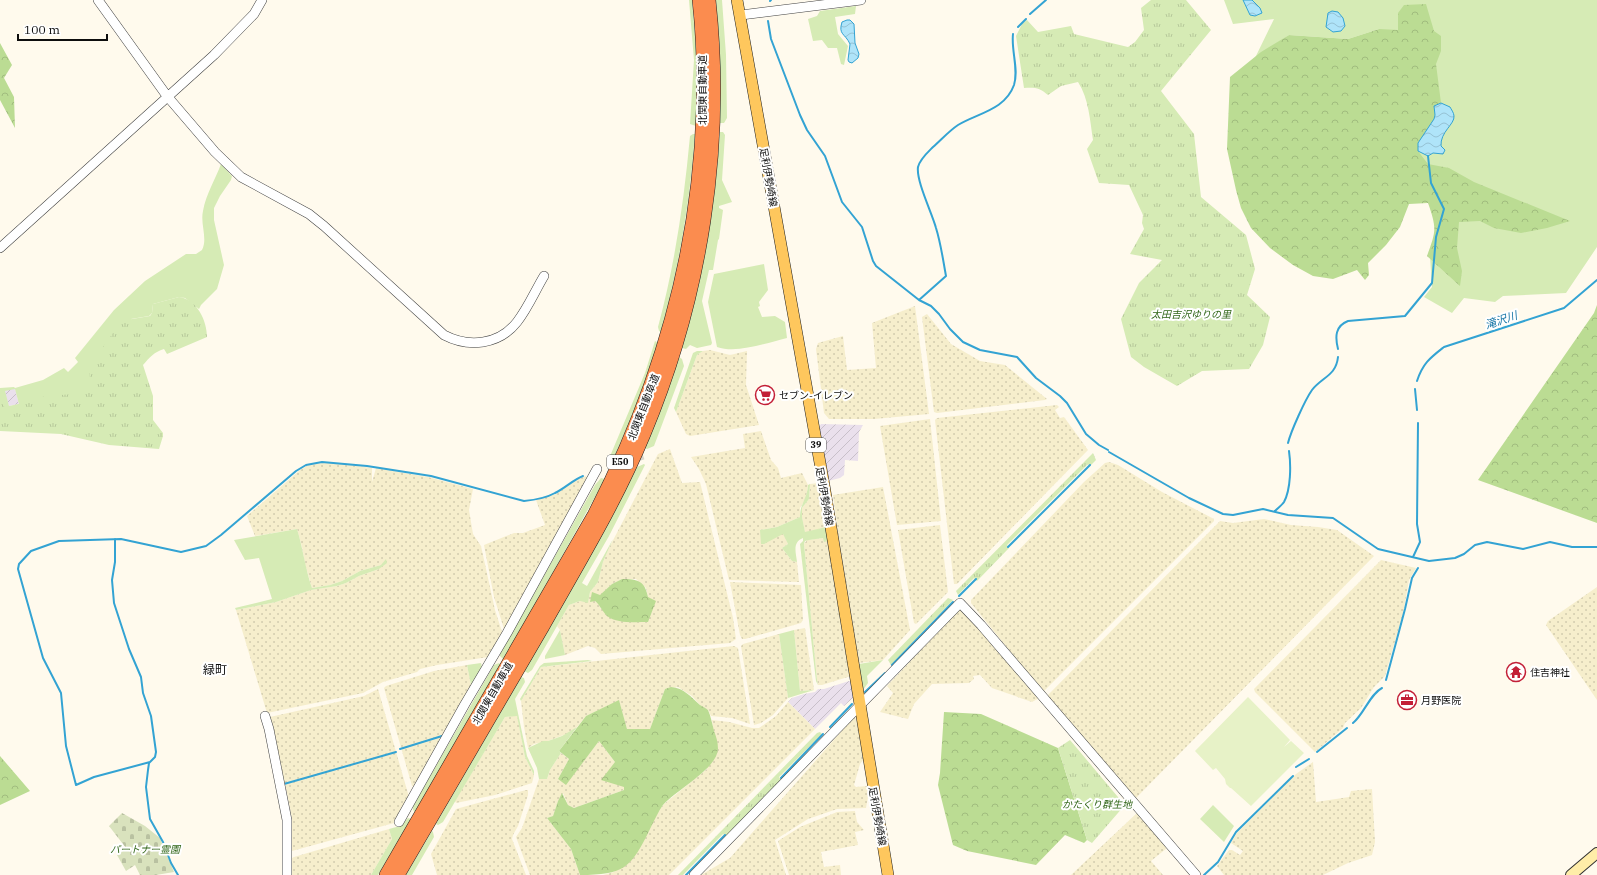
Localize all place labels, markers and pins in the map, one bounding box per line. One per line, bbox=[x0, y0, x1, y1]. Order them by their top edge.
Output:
supermarket icon: セブン-イレブン bbox=[754, 384, 776, 406]
place label: セブン-イレブン bbox=[779, 389, 853, 402]
temple icon: 住吉神社 bbox=[1505, 661, 1527, 683]
place label: 住吉神社 bbox=[1530, 666, 1570, 679]
office icon: 月野医院 bbox=[1396, 689, 1418, 711]
place label: 月野医院 bbox=[1421, 694, 1461, 707]

